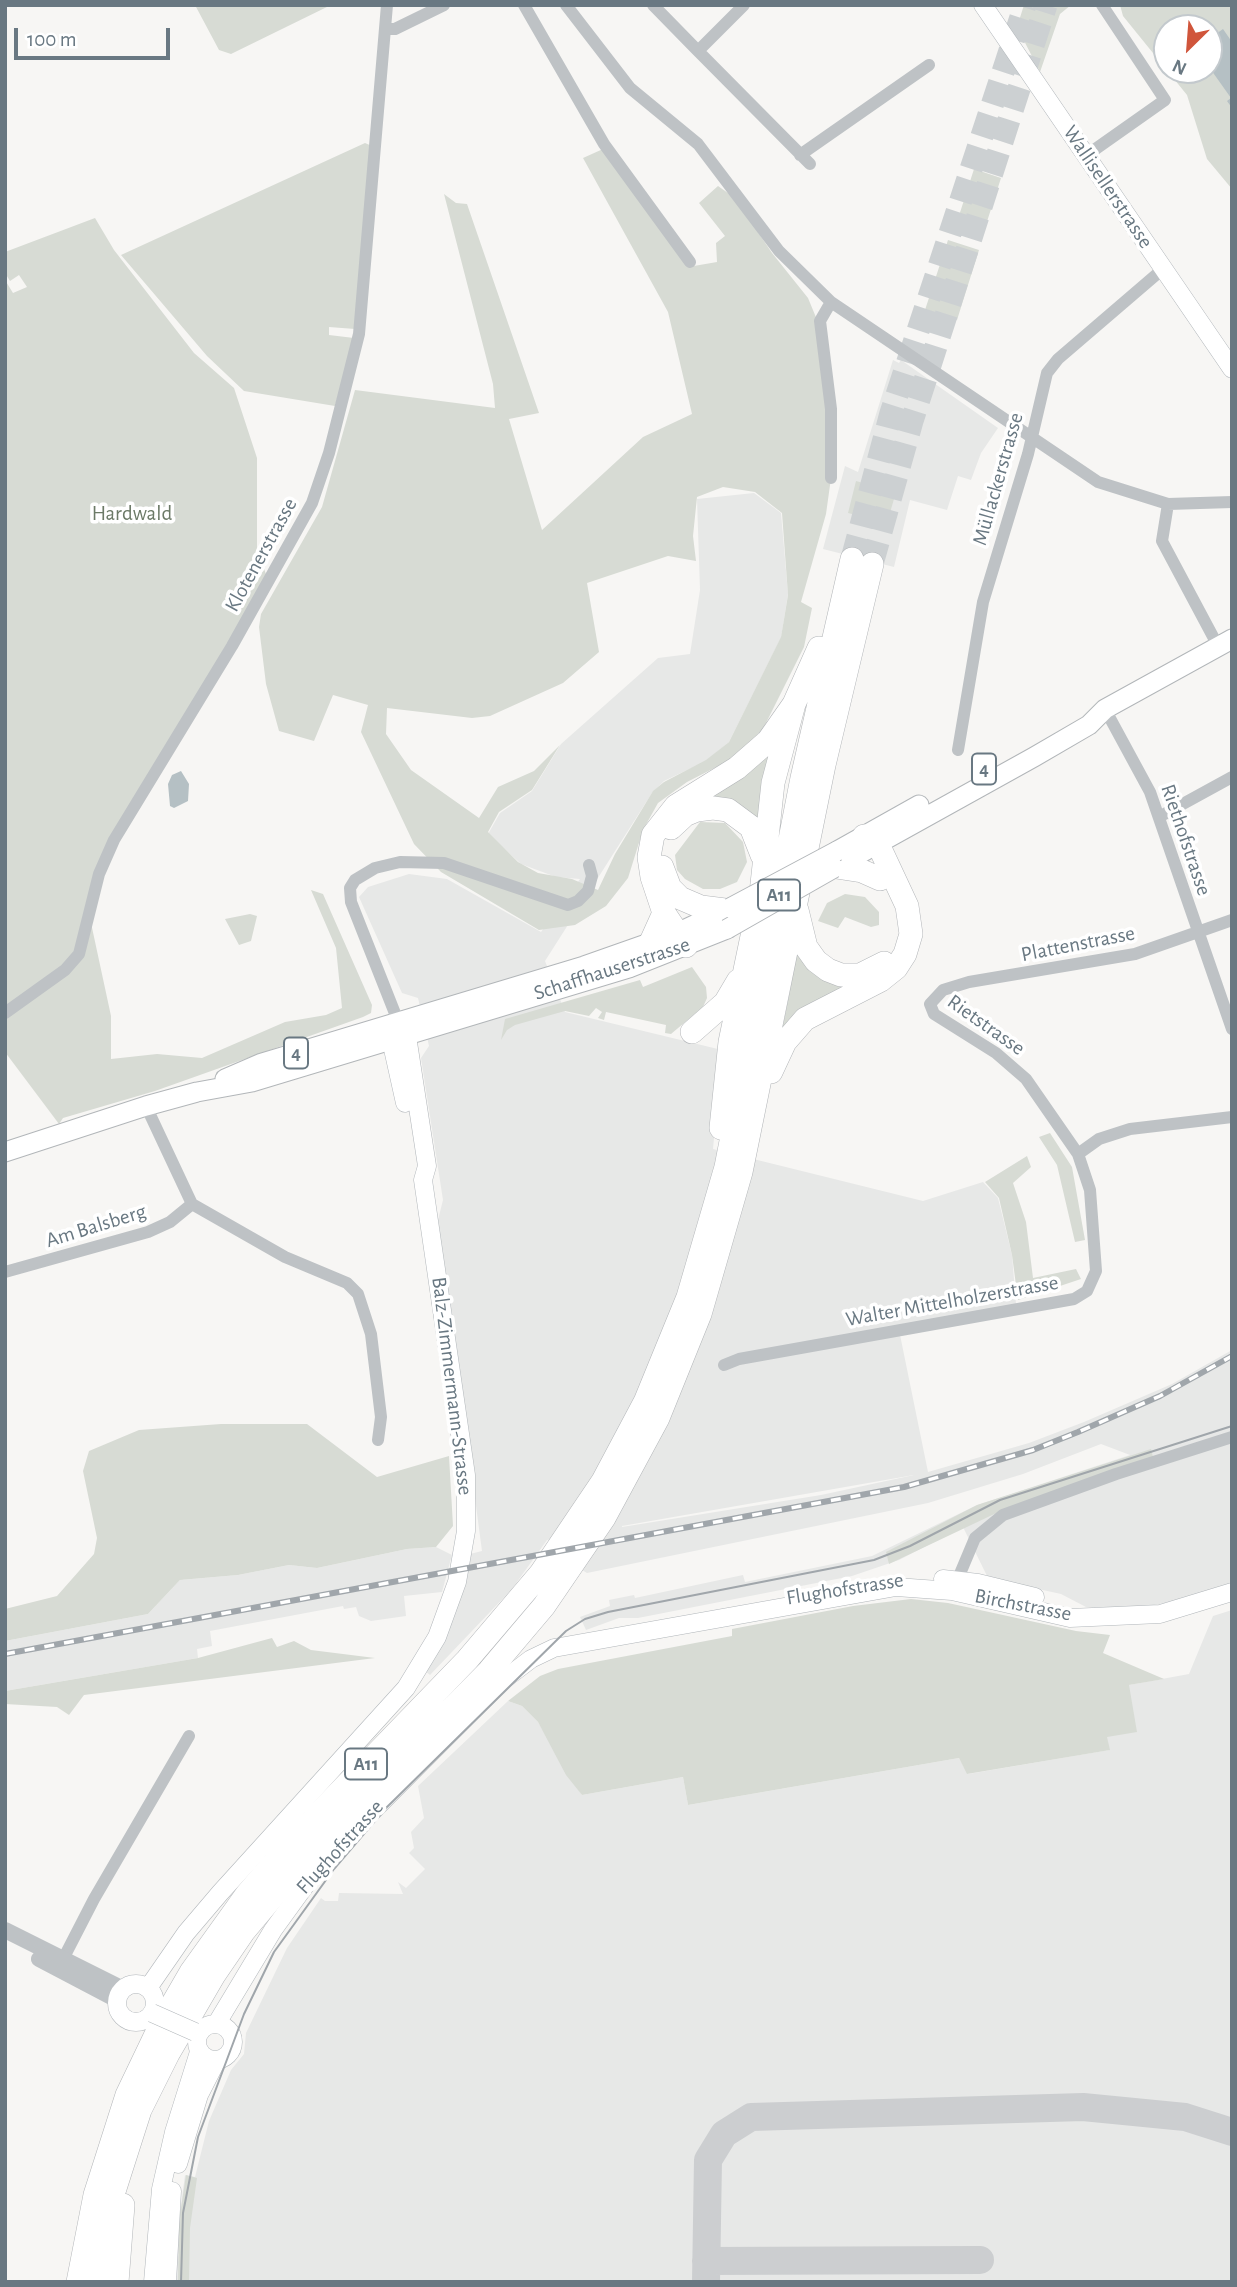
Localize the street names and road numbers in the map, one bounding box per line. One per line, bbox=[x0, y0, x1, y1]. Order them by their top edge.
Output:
street label: Wallisellerstrasse bbox=[1058, 121, 1158, 253]
street label: Müllackerstrasse bbox=[967, 410, 1029, 548]
street label: Klotenerstrasse bbox=[219, 494, 303, 616]
road number: 4 bbox=[972, 754, 996, 784]
street label: Riethofstrasse bbox=[1155, 781, 1217, 899]
road number: A11 bbox=[758, 880, 800, 911]
street label: Plattenstrasse bbox=[1019, 921, 1137, 967]
street label: Schaffhauserstrasse bbox=[531, 932, 693, 1006]
street label: Rietstrasse bbox=[942, 989, 1030, 1061]
road number: 4 bbox=[284, 1037, 308, 1068]
street label: Am Balsberg bbox=[43, 1199, 149, 1253]
street label: Walter Mittelholzerstrasse bbox=[844, 1270, 1060, 1332]
street label: Balz-Zimmermann-Strasse bbox=[426, 1275, 478, 1497]
street label: Flughofstrasse bbox=[785, 1567, 905, 1611]
street label: Birchstrasse bbox=[972, 1583, 1074, 1627]
road number: A11 bbox=[345, 1748, 387, 1780]
street label: Flughofstrasse bbox=[291, 1795, 389, 1899]

